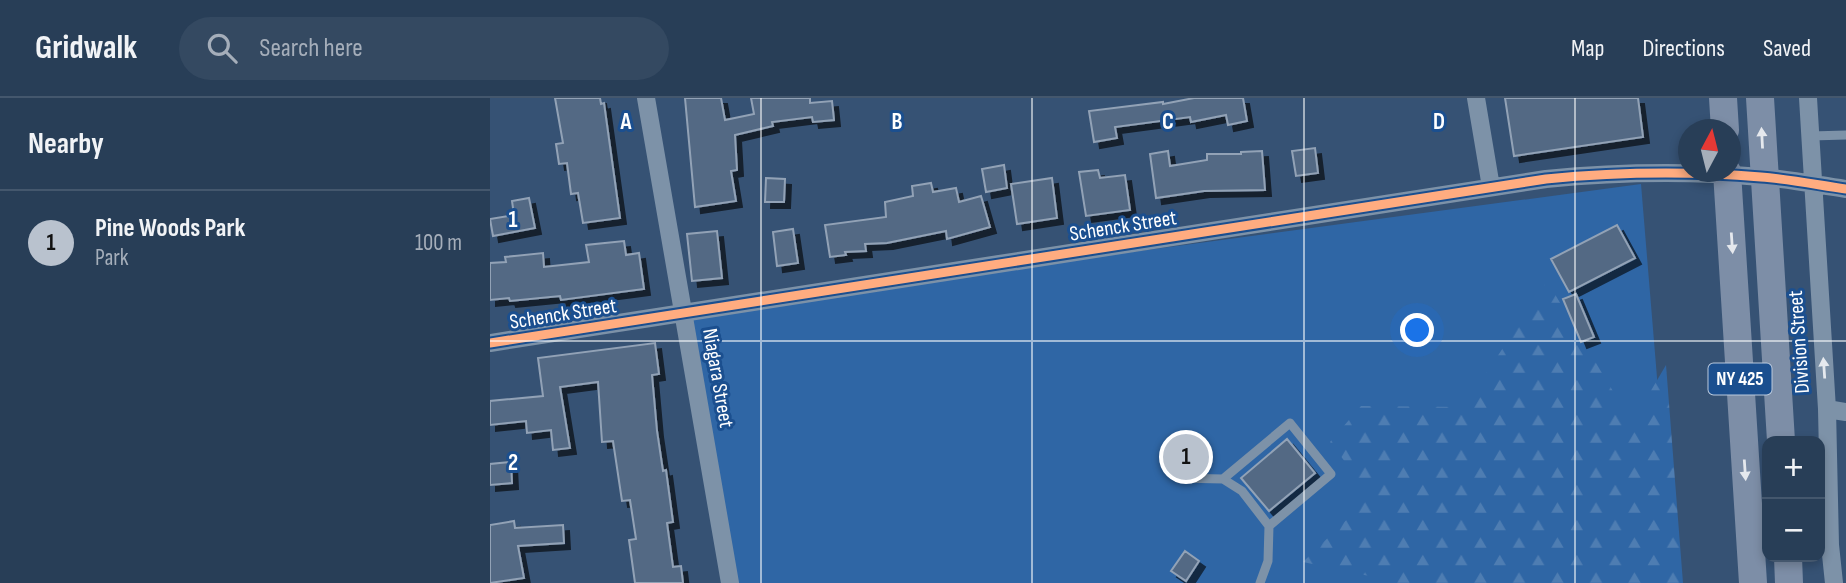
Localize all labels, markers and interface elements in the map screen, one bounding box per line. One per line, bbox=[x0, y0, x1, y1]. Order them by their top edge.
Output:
search box bbox=[179, 17, 669, 80]
text: Gridwalk bbox=[35, 28, 137, 68]
icon: search bbox=[203, 29, 241, 67]
text: Search here bbox=[259, 33, 363, 64]
text: Map bbox=[1571, 34, 1604, 63]
text: Directions bbox=[1642, 34, 1725, 63]
text: Saved bbox=[1763, 34, 1811, 63]
text: A bbox=[620, 108, 633, 136]
text: B bbox=[892, 108, 903, 136]
text: C bbox=[1162, 108, 1174, 136]
text: D bbox=[1433, 108, 1445, 136]
north arrow bbox=[1678, 119, 1741, 182]
text: Nearby bbox=[28, 126, 104, 162]
one-way arrow bbox=[1756, 126, 1767, 148]
street label: Schenck Street bbox=[1068, 205, 1178, 247]
text: 1 bbox=[508, 206, 518, 234]
text: Pine Woods Park bbox=[95, 213, 245, 244]
text: 1 bbox=[46, 229, 56, 257]
text: 100 m bbox=[415, 229, 462, 257]
one-way arrow bbox=[1727, 232, 1738, 254]
text: Park bbox=[95, 244, 129, 272]
street label: Division Street bbox=[1783, 290, 1815, 394]
street label: Schenck Street bbox=[508, 293, 618, 335]
your location bbox=[1400, 313, 1434, 347]
street label: Niagara Street bbox=[697, 326, 739, 430]
one-way arrow bbox=[1818, 357, 1829, 379]
road number: NY 425 bbox=[1708, 364, 1772, 394]
pin: 1 bbox=[1163, 431, 1209, 483]
map controls bbox=[1762, 436, 1825, 562]
button: + bbox=[1762, 436, 1825, 499]
text: 2 bbox=[508, 449, 518, 477]
one-way arrow bbox=[1740, 459, 1751, 481]
button: − bbox=[1762, 499, 1825, 562]

